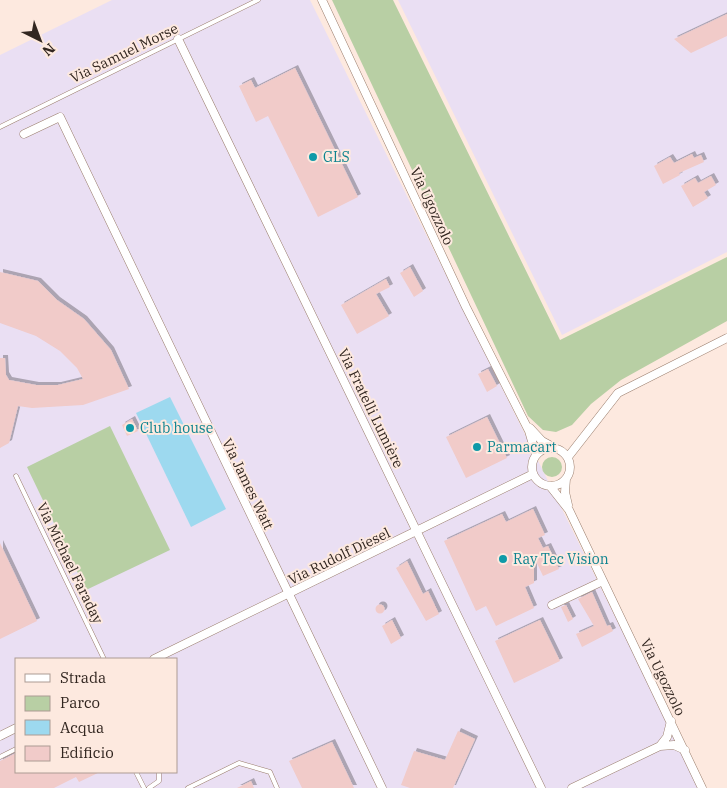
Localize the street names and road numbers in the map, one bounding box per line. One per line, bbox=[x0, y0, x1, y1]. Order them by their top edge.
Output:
street label: Via Samuel Morse bbox=[67, 19, 181, 87]
street label: Via Ugozzolo bbox=[406, 164, 458, 248]
street label: Via Fratelli Lumière bbox=[334, 345, 408, 471]
street label: Via James Watt bbox=[218, 435, 278, 533]
street label: Via Michael Faraday bbox=[33, 499, 107, 627]
street label: Via Rudolf Diesel bbox=[285, 524, 393, 588]
street label: Via Ugozzolo bbox=[637, 635, 689, 719]

